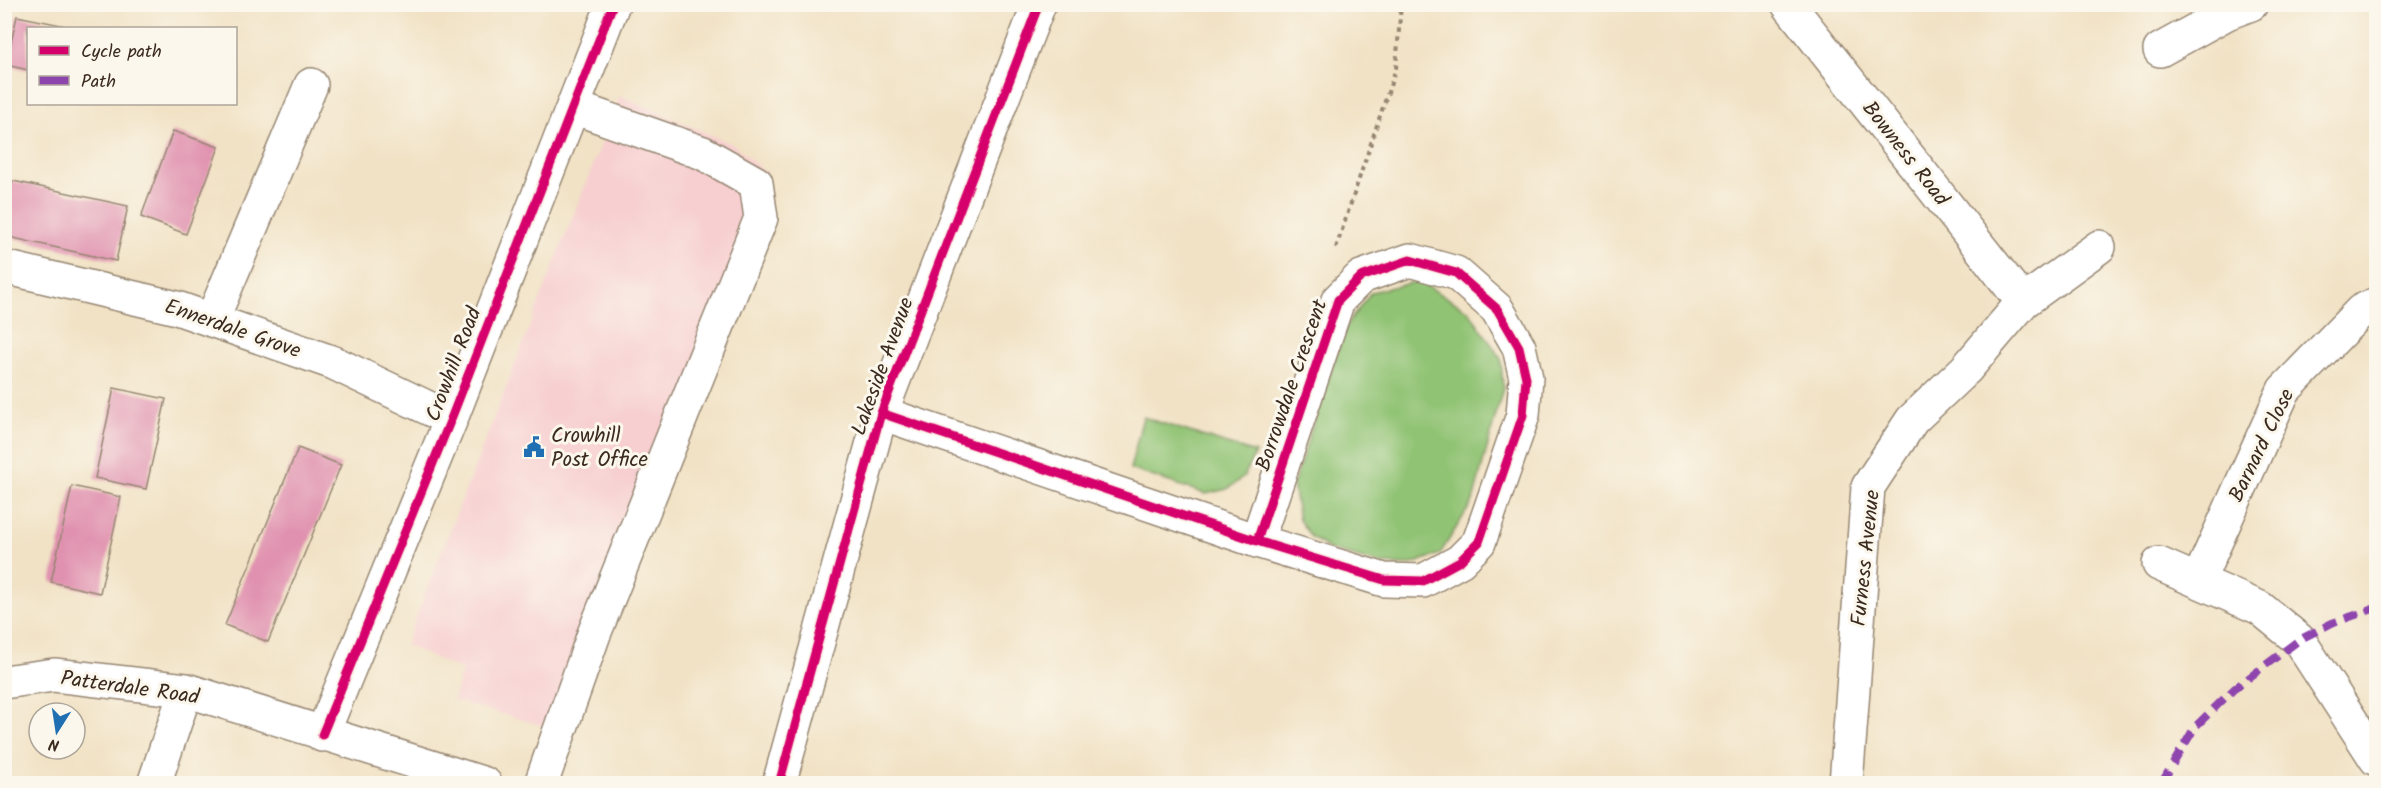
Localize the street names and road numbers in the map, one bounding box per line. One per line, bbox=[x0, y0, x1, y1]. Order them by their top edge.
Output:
street label: Bowness Road bbox=[1853, 94, 1957, 214]
street label: Ennerdale Grove bbox=[160, 291, 306, 368]
street label: Lakeside Avenue bbox=[843, 292, 924, 440]
street label: Borrowdale Crescent bbox=[1248, 294, 1338, 476]
street label: Crowhill Road bbox=[417, 302, 492, 427]
street label: Barnard Close bbox=[2221, 383, 2304, 508]
street label: Furness Avenue bbox=[1843, 488, 1890, 628]
street label: Patterdale Road bbox=[58, 662, 202, 715]

